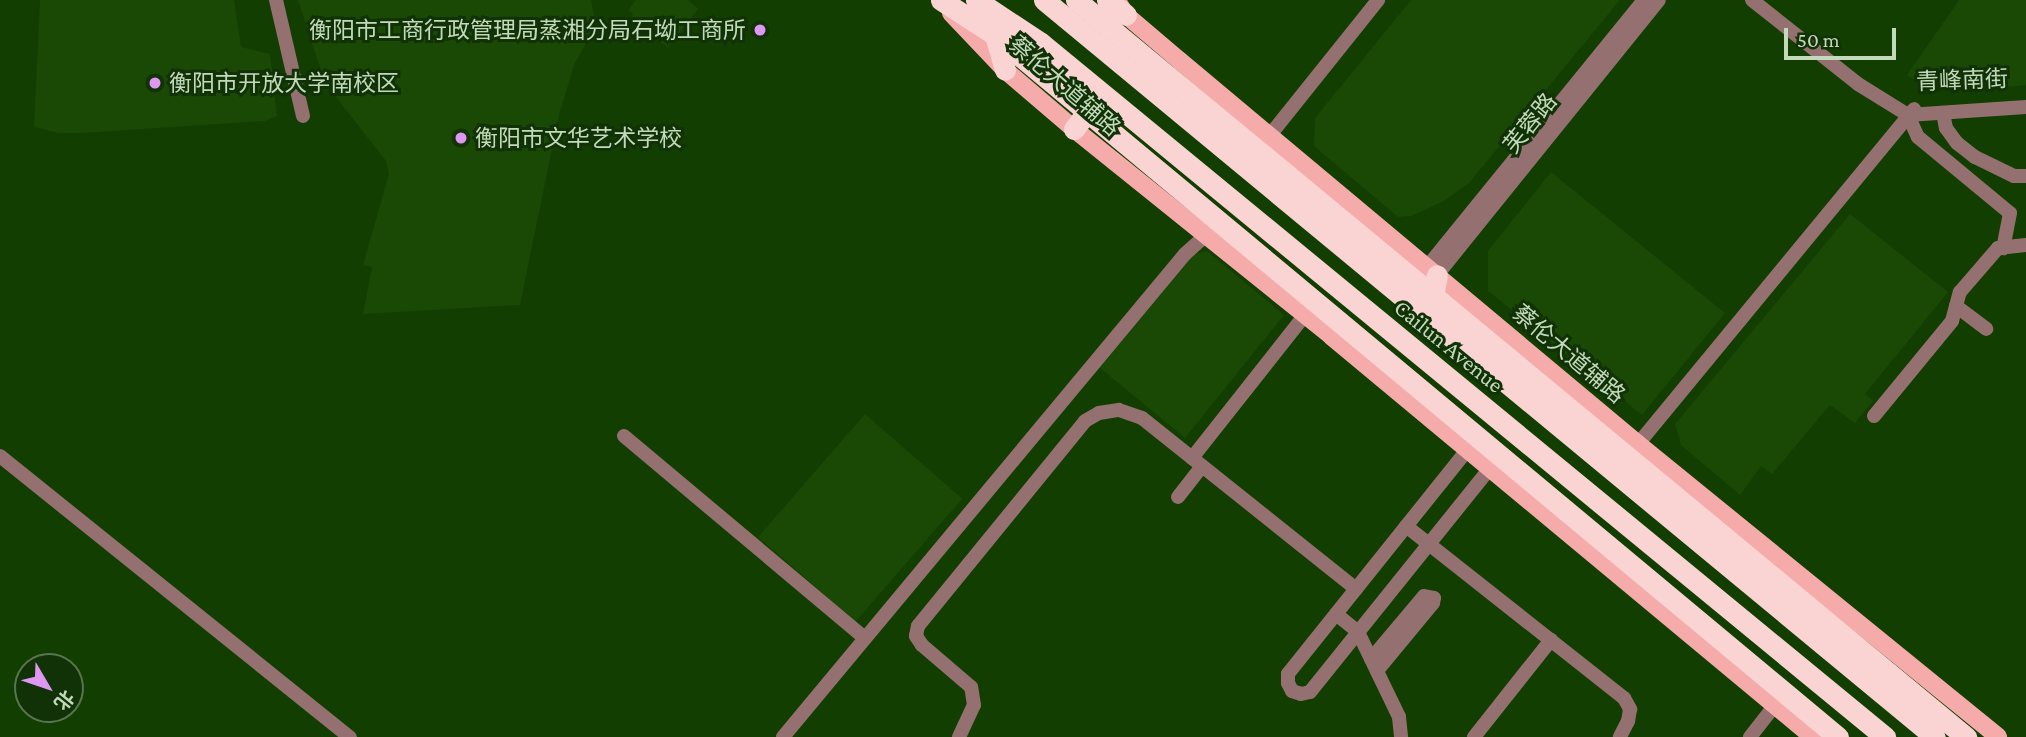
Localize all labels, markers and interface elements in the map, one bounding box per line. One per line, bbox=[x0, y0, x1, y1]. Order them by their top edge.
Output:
scale bar bbox=[1788, 14, 1900, 58]
place label: 衡阳市工商行政管理局蒸湘分局石坳工商所 bbox=[309, 16, 746, 44]
marker: 衡阳市工商行政管理局蒸湘分局石坳工商所 bbox=[752, 22, 768, 38]
text: 50 m bbox=[1797, 28, 1840, 52]
street label: 蔡伦大道辅路 bbox=[1004, 30, 1126, 142]
street label: 青峰南街 bbox=[1916, 65, 2008, 95]
place label: 衡阳市开放大学南校区 bbox=[169, 69, 399, 97]
marker: 衡阳市开放大学南校区 bbox=[147, 75, 163, 91]
street label: 芙蓉路 bbox=[1498, 88, 1562, 158]
place label: 衡阳市文华艺术学校 bbox=[475, 124, 682, 152]
marker: 衡阳市文华艺术学校 bbox=[453, 130, 469, 146]
street label: Cailun Avenue bbox=[1389, 293, 1509, 399]
street label: 蔡伦大道辅路 bbox=[1507, 299, 1631, 409]
north arrow bbox=[14, 653, 84, 723]
text: 北 bbox=[50, 686, 78, 714]

